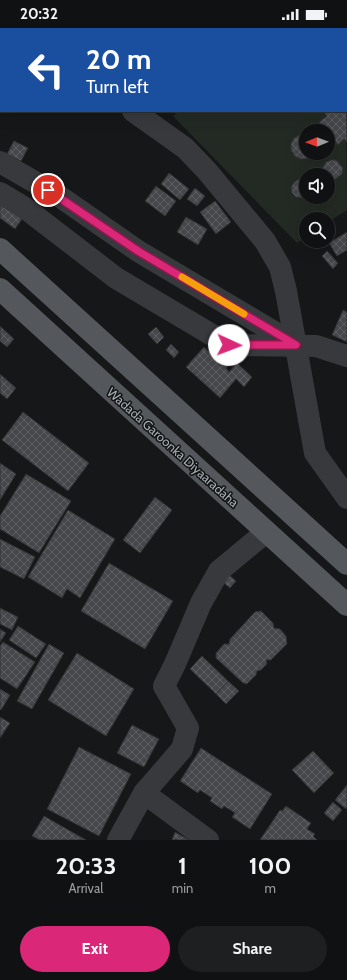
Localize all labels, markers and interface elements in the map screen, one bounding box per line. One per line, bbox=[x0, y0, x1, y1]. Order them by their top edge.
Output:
text: 20:32 bbox=[20, 5, 58, 23]
text: 20 m bbox=[86, 42, 151, 76]
icon: left bbox=[20, 44, 72, 96]
text: Turn left bbox=[86, 76, 149, 98]
north arrow bbox=[299, 124, 335, 160]
map controls bbox=[299, 124, 335, 248]
button: sound bbox=[299, 168, 335, 204]
pin bbox=[31, 173, 65, 207]
icon: arrive bbox=[37, 179, 59, 201]
button: search bbox=[299, 212, 335, 248]
position arrow bbox=[208, 324, 250, 366]
street label: Wadada Garoonka Diyaaradaha bbox=[104, 384, 243, 511]
text: 20:33 bbox=[55, 851, 116, 880]
text: 1 bbox=[178, 851, 187, 880]
text: 100 bbox=[249, 851, 291, 880]
text: Arrival bbox=[69, 880, 103, 896]
text: min bbox=[172, 880, 193, 896]
text: m bbox=[264, 880, 276, 896]
button: Exit bbox=[20, 926, 170, 972]
button: Share bbox=[178, 926, 327, 972]

